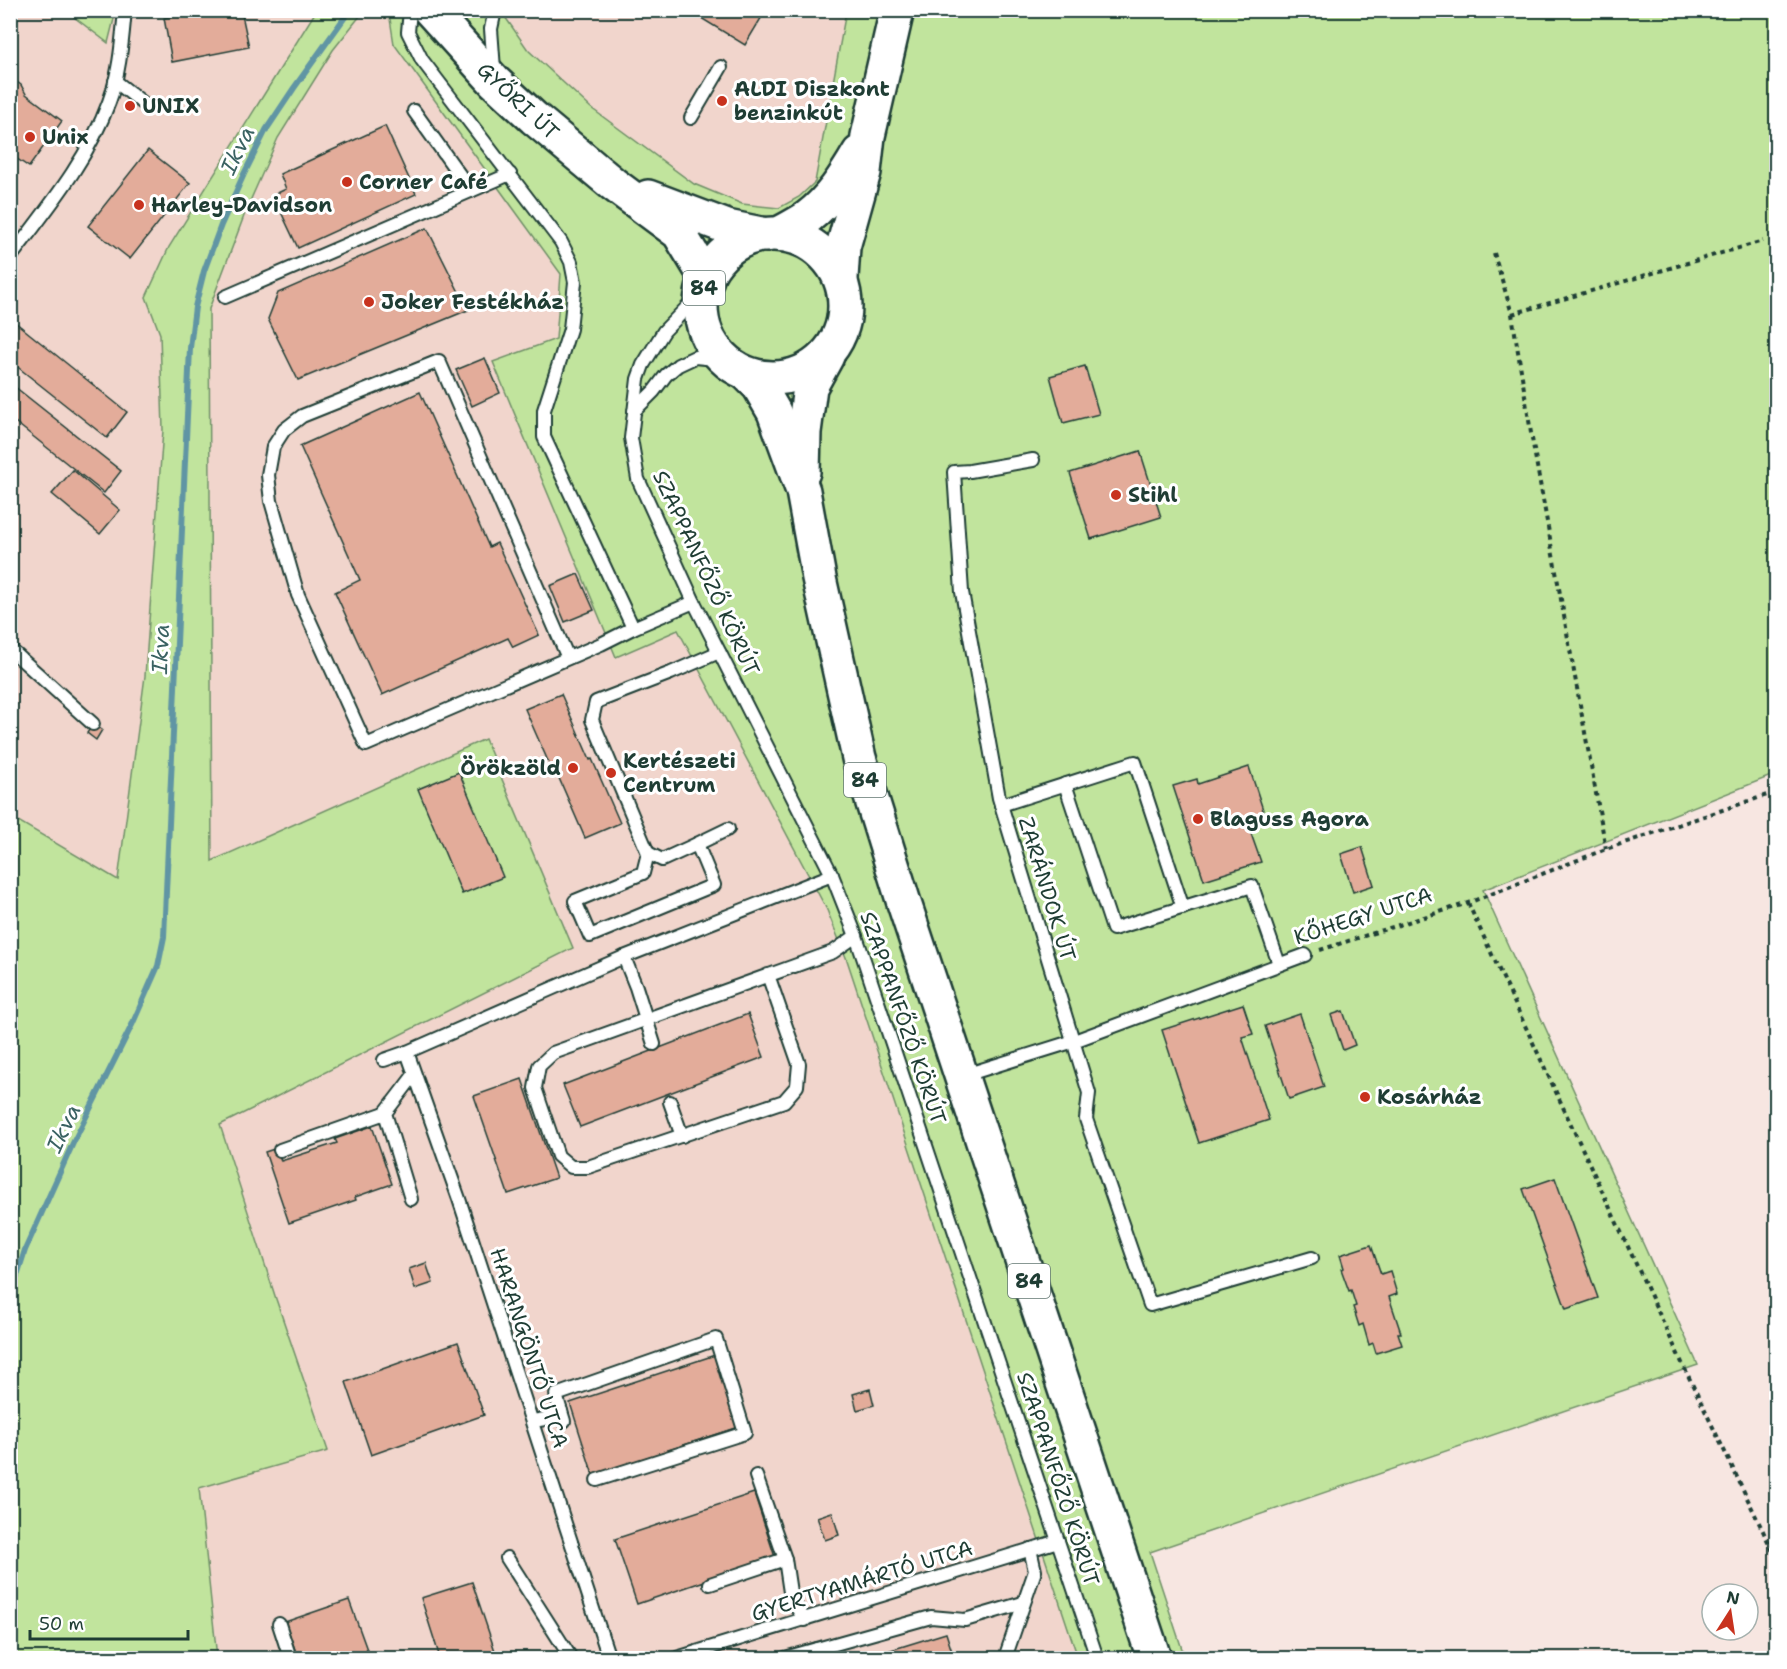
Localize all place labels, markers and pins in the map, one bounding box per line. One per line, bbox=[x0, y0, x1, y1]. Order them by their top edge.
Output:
place label: ALDI Diszkont benzinkút bbox=[734, 75, 890, 127]
place label: UNIX bbox=[142, 92, 199, 120]
marker: ALDI Diszkont benzinkút bbox=[715, 94, 729, 108]
marker: UNIX bbox=[123, 99, 137, 113]
place label: Unix bbox=[42, 123, 89, 151]
marker: Unix bbox=[23, 130, 37, 144]
place label: Corner Café bbox=[359, 168, 488, 196]
marker: Corner Café bbox=[340, 175, 354, 189]
place label: Harley-Davidson bbox=[151, 191, 332, 219]
marker: Harley-Davidson bbox=[132, 198, 146, 212]
place label: Joker Festékház bbox=[381, 288, 564, 316]
marker: Joker Festékház bbox=[362, 295, 376, 309]
place label: Stihl bbox=[1128, 481, 1177, 509]
marker: Stihl bbox=[1109, 488, 1123, 502]
place label: Kertészeti Centrum bbox=[623, 747, 736, 799]
place label: Örökzöld bbox=[460, 754, 561, 782]
marker: Örökzöld bbox=[566, 761, 580, 775]
marker: Kertészeti Centrum bbox=[604, 766, 618, 780]
place label: Blaguss Agora bbox=[1210, 805, 1369, 833]
marker: Blaguss Agora bbox=[1191, 812, 1205, 826]
place label: Kosárház bbox=[1377, 1083, 1482, 1111]
marker: Kosárház bbox=[1358, 1090, 1372, 1104]

